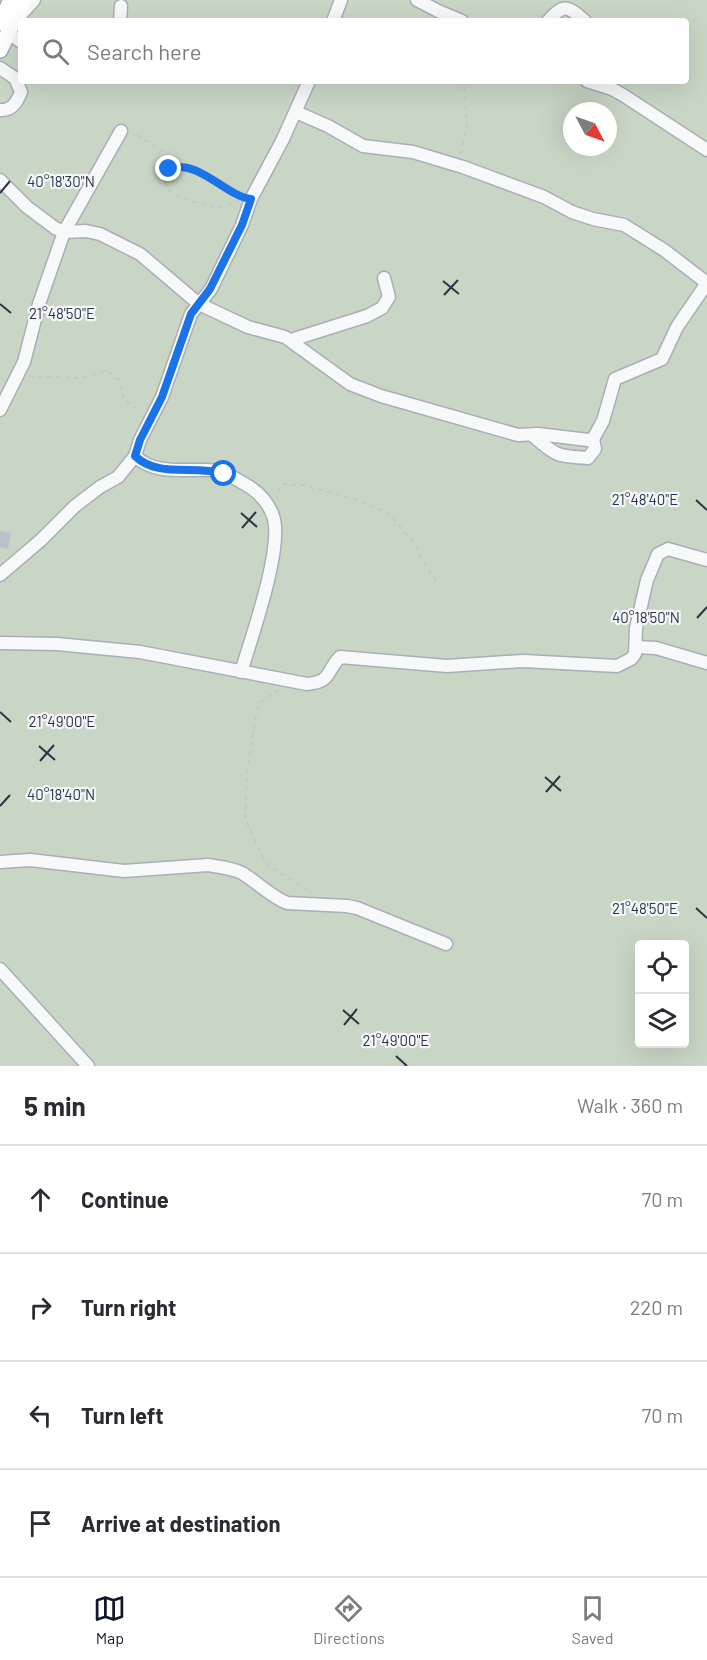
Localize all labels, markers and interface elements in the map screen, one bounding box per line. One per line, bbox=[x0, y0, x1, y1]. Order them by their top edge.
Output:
search box bbox=[18, 18, 689, 84]
icon: search bbox=[39, 35, 72, 68]
text: Search here bbox=[87, 38, 201, 64]
north arrow bbox=[563, 102, 617, 156]
route end bbox=[155, 155, 181, 181]
text: 40°18'30"N bbox=[27, 172, 95, 190]
text: 21°48'50"E bbox=[29, 304, 95, 322]
route start bbox=[210, 460, 236, 486]
text: 21°48'40"E bbox=[612, 490, 678, 508]
text: 40°18'50"N bbox=[612, 608, 680, 626]
text: 21°49'00"E bbox=[29, 712, 95, 730]
text: 40°18'40"N bbox=[27, 785, 95, 803]
text: 21°48'50"E bbox=[612, 899, 678, 917]
map controls bbox=[635, 940, 689, 1048]
button: locate bbox=[635, 940, 689, 994]
button: layers bbox=[635, 994, 689, 1048]
text: 21°49'00"E bbox=[363, 1031, 429, 1049]
text: 5 min bbox=[24, 1090, 86, 1121]
text: Walk · 360 m bbox=[577, 1093, 683, 1117]
icon: ahead bbox=[24, 1183, 57, 1216]
text: Continue bbox=[81, 1186, 169, 1212]
text: 70 m bbox=[642, 1187, 683, 1211]
icon: right bbox=[24, 1291, 57, 1324]
text: Turn right bbox=[81, 1294, 176, 1320]
text: 220 m bbox=[630, 1295, 683, 1319]
icon: left bbox=[24, 1399, 57, 1432]
text: Turn left bbox=[81, 1402, 164, 1428]
text: 70 m bbox=[642, 1403, 683, 1427]
icon: arrive bbox=[24, 1507, 57, 1540]
text: Arrive at destination bbox=[81, 1510, 280, 1536]
tab: Map bbox=[93, 1592, 126, 1647]
tab: Directions bbox=[313, 1592, 385, 1647]
tab: Saved bbox=[572, 1592, 614, 1647]

